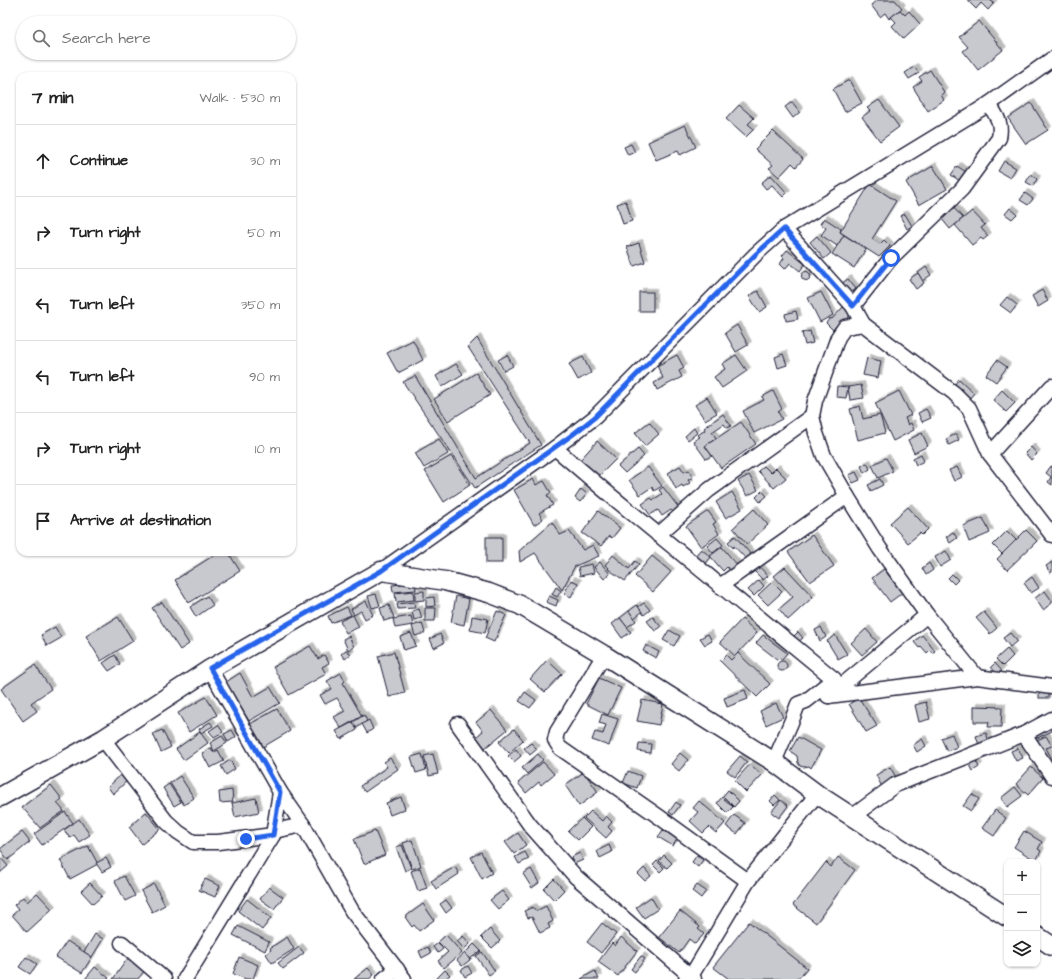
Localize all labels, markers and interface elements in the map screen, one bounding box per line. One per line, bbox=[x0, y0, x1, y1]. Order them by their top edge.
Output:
search box bbox=[16, 16, 296, 60]
icon: search bbox=[30, 27, 52, 49]
text: Search here bbox=[62, 28, 151, 49]
text: 7 min bbox=[32, 86, 74, 110]
text: Walk · 530 m bbox=[200, 89, 280, 107]
icon: ahead bbox=[32, 150, 54, 172]
text: Continue bbox=[70, 150, 128, 171]
text: 30 m bbox=[250, 152, 280, 170]
icon: right bbox=[32, 222, 54, 244]
text: Turn right bbox=[70, 222, 141, 243]
text: 50 m bbox=[247, 224, 280, 242]
route start bbox=[882, 249, 900, 267]
icon: left bbox=[32, 294, 54, 316]
text: Turn left bbox=[70, 294, 134, 315]
text: 350 m bbox=[241, 296, 280, 314]
icon: left bbox=[32, 366, 54, 388]
text: Turn left bbox=[70, 366, 134, 387]
text: 90 m bbox=[249, 368, 280, 386]
icon: right bbox=[32, 438, 54, 460]
text: Turn right bbox=[70, 438, 141, 459]
text: 10 m bbox=[255, 440, 280, 458]
icon: arrive bbox=[32, 510, 54, 532]
text: Arrive at destination bbox=[70, 510, 211, 531]
route end bbox=[237, 830, 255, 848]
map controls bbox=[1004, 859, 1040, 967]
button: + bbox=[1004, 859, 1040, 895]
button: − bbox=[1004, 895, 1040, 931]
button: layers bbox=[1004, 931, 1040, 967]

